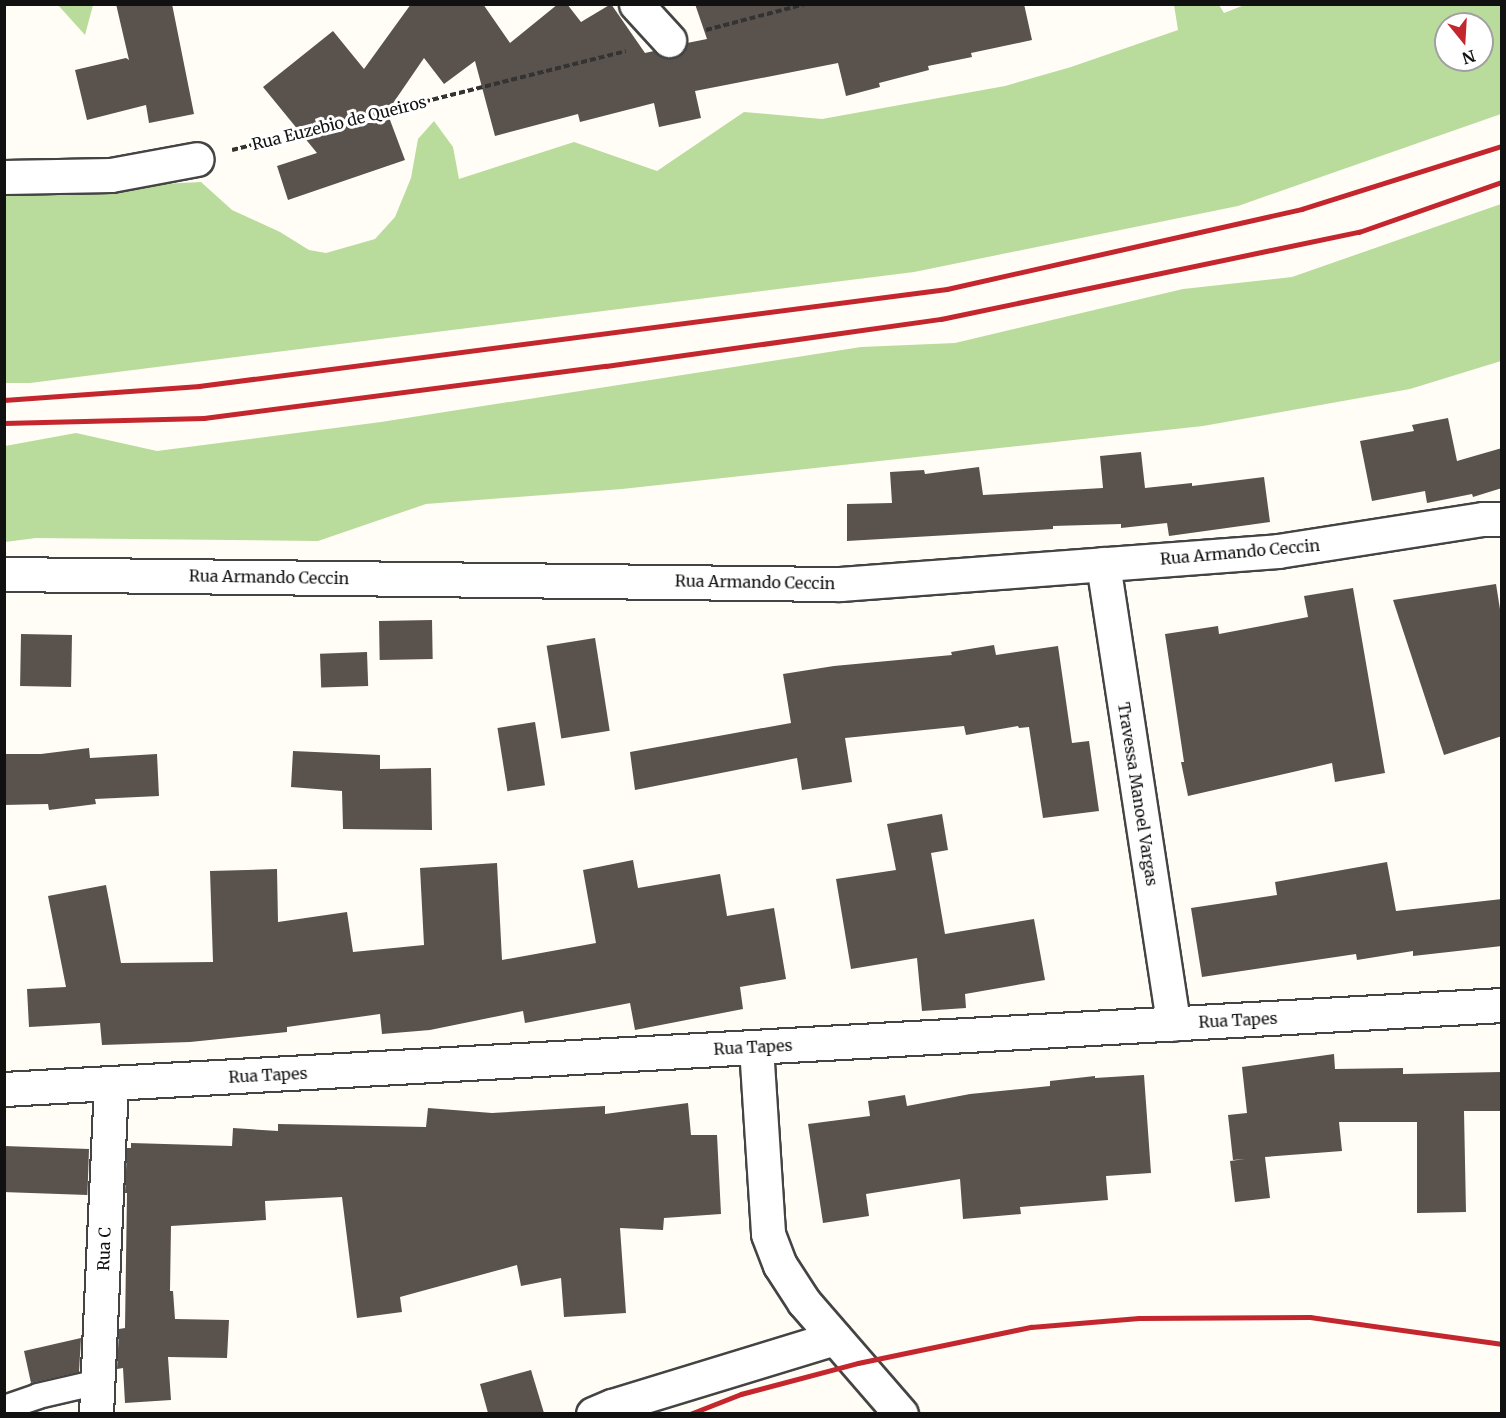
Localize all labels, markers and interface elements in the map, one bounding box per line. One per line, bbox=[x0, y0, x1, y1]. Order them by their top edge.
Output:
north arrow bbox=[1434, 12, 1494, 72]
text: N bbox=[1460, 46, 1478, 69]
street label: Rua Euzebio de Queiros bbox=[250, 92, 428, 154]
street label: Rua Armando Ceccin bbox=[1159, 535, 1321, 569]
street label: Rua Armando Ceccin bbox=[189, 566, 349, 588]
street label: Rua Armando Ceccin bbox=[675, 571, 835, 593]
street label: Travessa Manoel Vargas bbox=[1114, 701, 1162, 887]
street label: Rua Tapes bbox=[1198, 1008, 1278, 1032]
street label: Rua Tapes bbox=[713, 1035, 793, 1059]
street label: Rua Tapes bbox=[228, 1063, 308, 1087]
street label: Rua C bbox=[94, 1227, 114, 1271]

